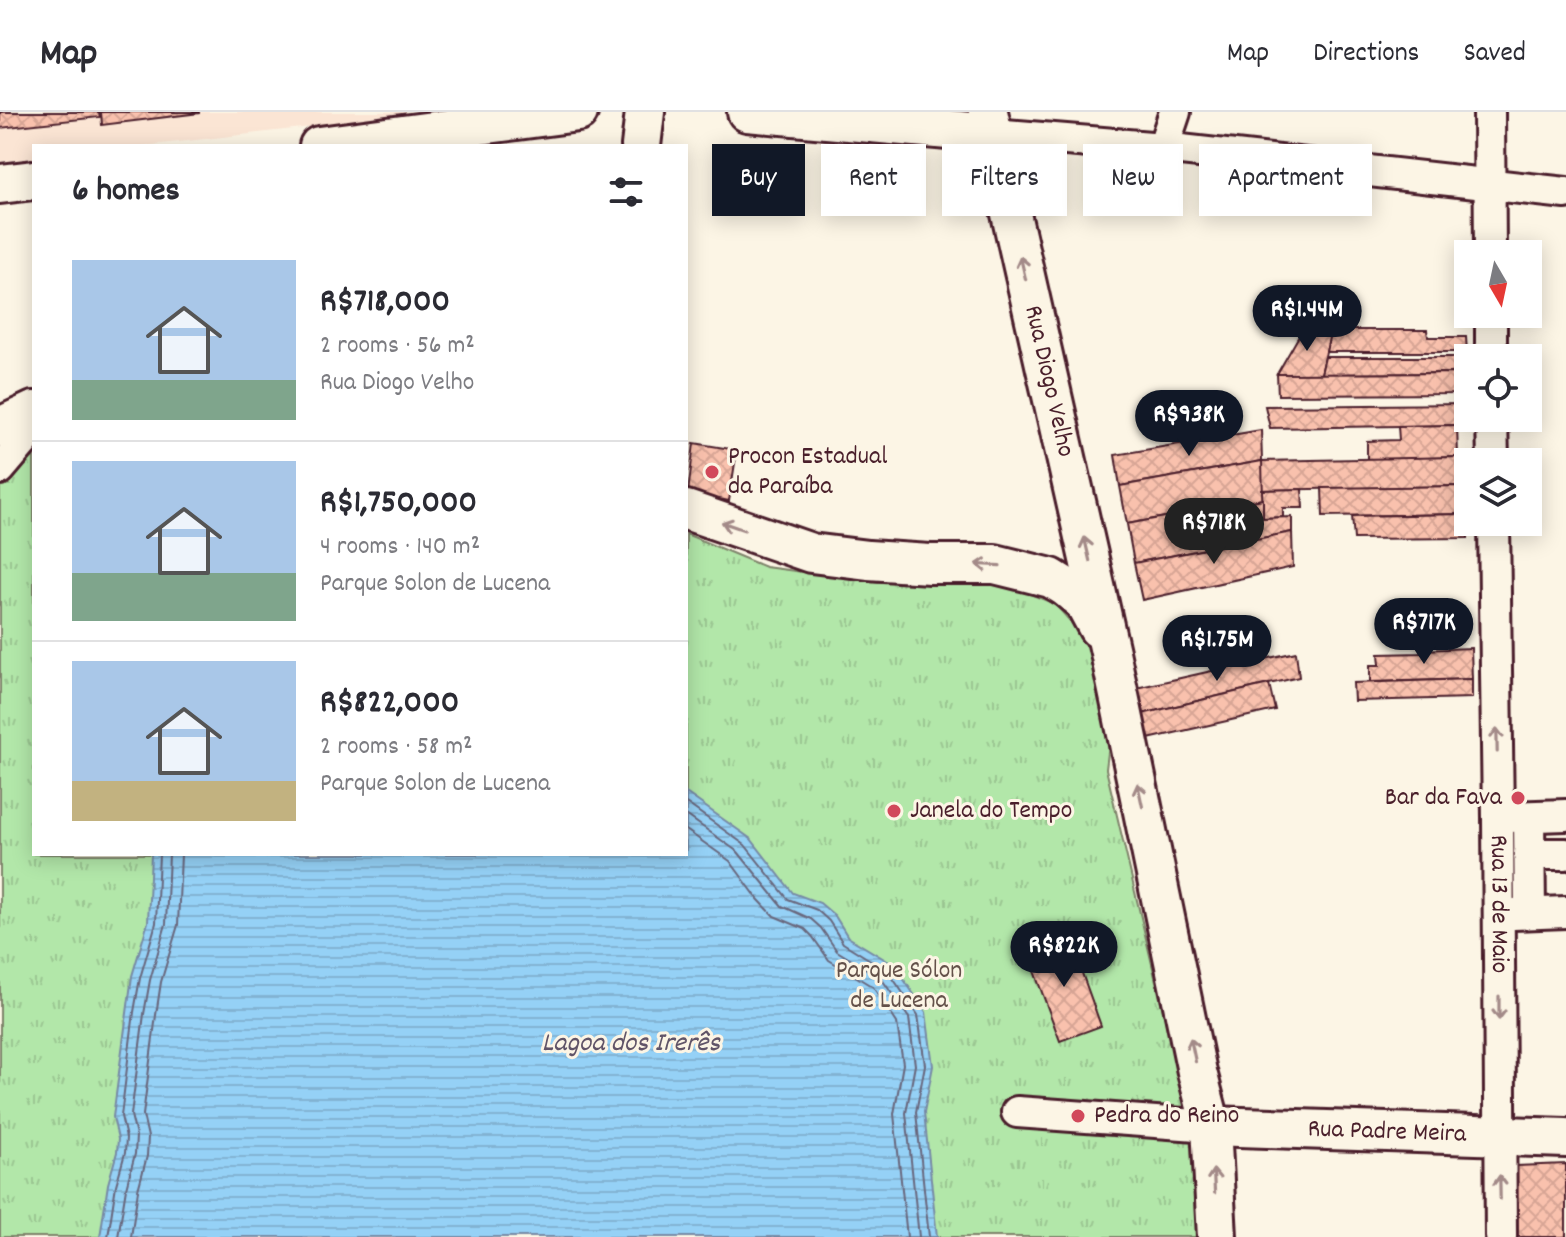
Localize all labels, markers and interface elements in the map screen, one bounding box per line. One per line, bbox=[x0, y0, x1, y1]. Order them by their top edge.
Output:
text: Map bbox=[40, 28, 98, 83]
text: Map bbox=[1227, 35, 1269, 75]
text: Directions bbox=[1313, 35, 1419, 75]
text: Saved bbox=[1463, 35, 1526, 75]
chip: Buy bbox=[712, 144, 805, 216]
chip: Rent bbox=[821, 144, 926, 216]
chip: Filters bbox=[942, 144, 1067, 216]
chip: New bbox=[1083, 144, 1183, 216]
chip: Apartment bbox=[1199, 144, 1372, 216]
text: 6 homes bbox=[72, 168, 180, 217]
icon: filters bbox=[604, 170, 648, 214]
north arrow bbox=[1454, 240, 1542, 328]
map controls bbox=[1454, 240, 1542, 536]
one-way arrow bbox=[1015, 255, 1030, 281]
text: R$718,000 bbox=[320, 279, 450, 328]
pin: R$1.44M bbox=[1233, 285, 1381, 353]
icon: home bbox=[136, 292, 232, 388]
text: R$1.44M bbox=[1271, 292, 1343, 329]
street label: Rua Diogo Velho bbox=[1014, 302, 1084, 461]
text: 2 rooms · 56 m² bbox=[320, 328, 475, 365]
button: locate bbox=[1454, 344, 1542, 432]
text: Rua Diogo Velho bbox=[320, 365, 474, 402]
pin: R$938K bbox=[1124, 390, 1254, 458]
text: R$938K bbox=[1153, 397, 1225, 434]
place label: Procon Estadual da Paraíba bbox=[728, 439, 887, 506]
button: layers bbox=[1454, 448, 1542, 536]
marker: Procon Estadual da Paraíba bbox=[703, 463, 721, 481]
text: R$1,750,000 bbox=[320, 480, 477, 529]
icon: home bbox=[136, 493, 232, 589]
pin: R$718K bbox=[1149, 498, 1279, 566]
text: R$718K bbox=[1182, 505, 1246, 542]
one-way arrow bbox=[721, 518, 746, 533]
text: 4 rooms · 140 m² bbox=[320, 529, 480, 566]
one-way arrow bbox=[1079, 536, 1094, 562]
one-way arrow bbox=[975, 557, 1002, 572]
text: Parque Solon de Lucena bbox=[320, 566, 550, 603]
pin: R$717K bbox=[1359, 598, 1489, 666]
text: R$717K bbox=[1392, 605, 1456, 642]
pin: R$1.75M bbox=[1143, 615, 1291, 683]
text: R$1.75M bbox=[1180, 622, 1254, 659]
text: R$822,000 bbox=[320, 680, 459, 729]
icon: home bbox=[136, 693, 232, 789]
one-way arrow bbox=[1490, 727, 1505, 754]
text: 2 rooms · 58 m² bbox=[320, 729, 473, 766]
text: Parque Solon de Lucena bbox=[320, 766, 550, 803]
place label: Bar da Fava bbox=[1385, 780, 1503, 817]
one-way arrow bbox=[1132, 783, 1147, 809]
marker: Bar da Fava bbox=[1509, 789, 1527, 807]
place label: Janela do Tempo bbox=[910, 793, 1072, 830]
marker: Janela do Tempo bbox=[885, 802, 903, 820]
street label: Rua 13 de Maio bbox=[1480, 834, 1518, 973]
pin: R$822K bbox=[999, 921, 1129, 989]
text: R$822K bbox=[1028, 928, 1100, 965]
park label: Parque Sólon de Lucena bbox=[836, 953, 962, 1020]
one-way arrow bbox=[1491, 994, 1507, 1021]
water label: Lagoa dos Irerês bbox=[542, 1025, 721, 1065]
one-way arrow bbox=[1184, 1038, 1199, 1063]
place label: Pedra do Reino bbox=[1094, 1098, 1239, 1135]
marker: Pedra do Reino bbox=[1069, 1107, 1087, 1125]
street label: Rua Padre Meira bbox=[1307, 1111, 1468, 1153]
one-way arrow bbox=[1206, 1168, 1221, 1195]
one-way arrow bbox=[1492, 1174, 1508, 1201]

